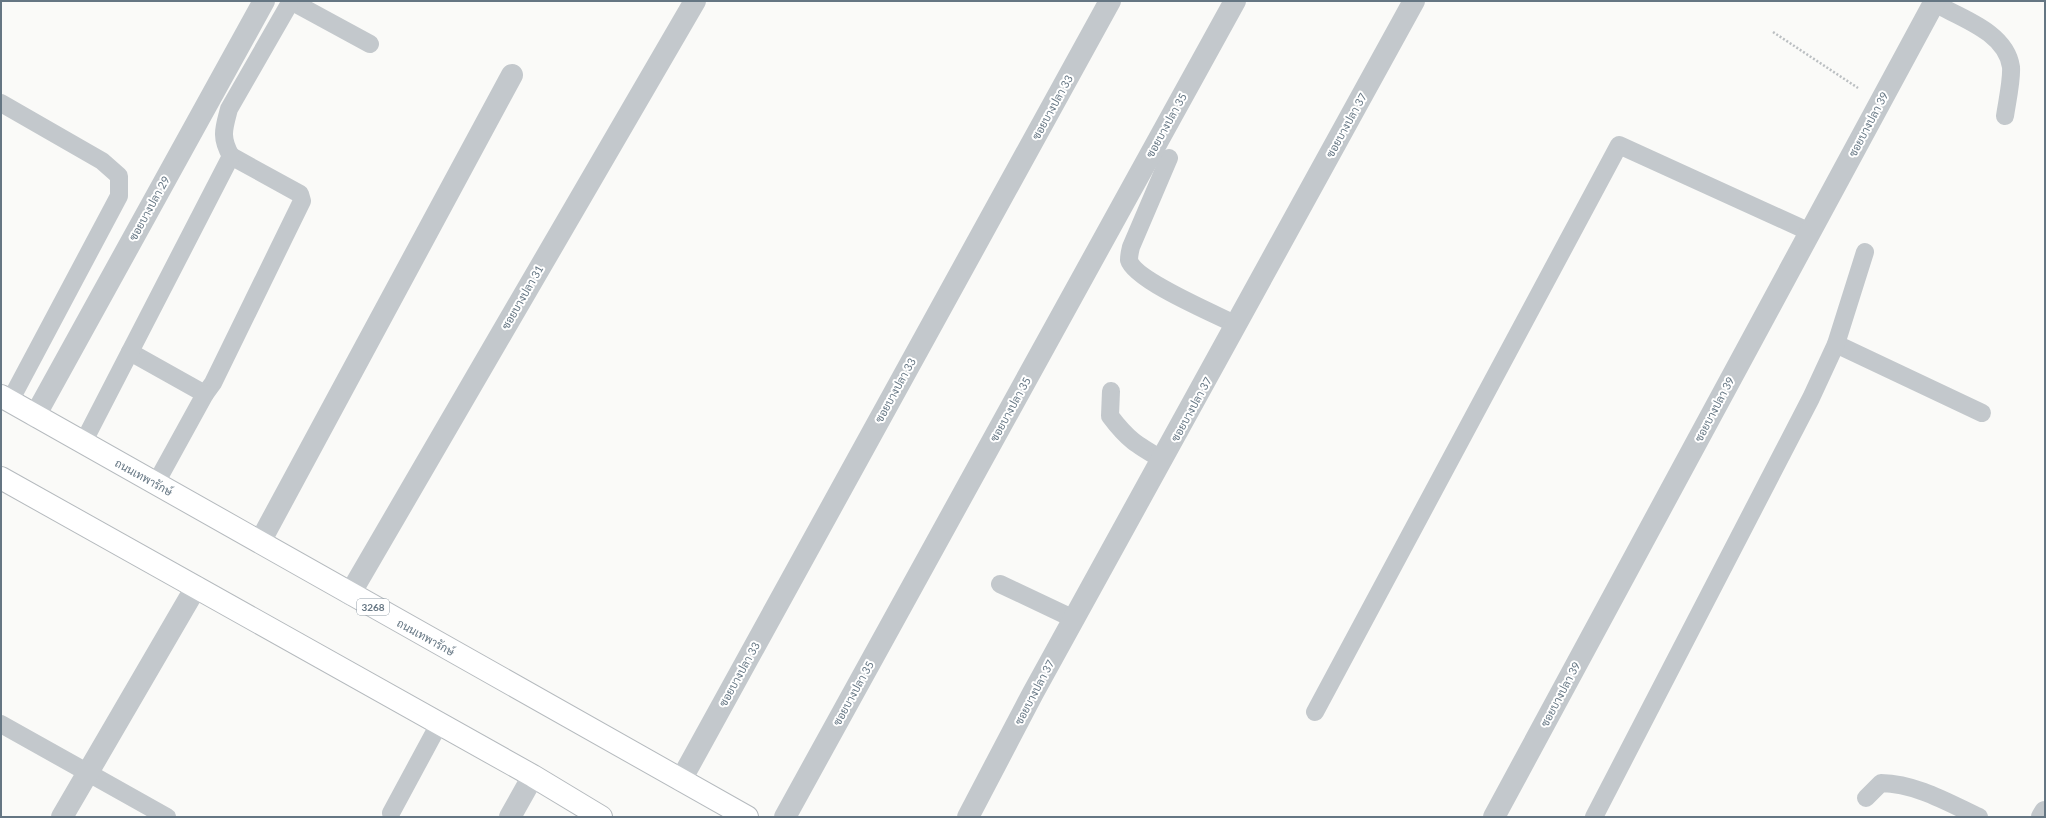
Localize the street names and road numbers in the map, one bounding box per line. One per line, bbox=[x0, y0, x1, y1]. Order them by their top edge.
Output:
street label: ซอยบางปลา 33 bbox=[1029, 73, 1075, 141]
street label: ซอยบางปลา 39 bbox=[1845, 89, 1891, 159]
street label: ซอยบางปลา 35 bbox=[1143, 91, 1189, 159]
street label: ซอยบางปลา 37 bbox=[1323, 91, 1369, 159]
street label: ซอยบางปลา 29 bbox=[126, 174, 172, 242]
street label: ซอยบางปลา 31 bbox=[499, 263, 545, 331]
street label: ซอยบางปลา 33 bbox=[872, 356, 918, 424]
street label: ซอยบางปลา 39 bbox=[1691, 374, 1737, 444]
street label: ซอยบางปลา 35 bbox=[987, 375, 1033, 443]
street label: ซอยบางปลา 37 bbox=[1168, 375, 1214, 443]
street label: ถนนเทพารักษ์ bbox=[113, 455, 176, 498]
road number: 3268 bbox=[357, 599, 389, 615]
street label: ถนนเทพารักษ์ bbox=[395, 615, 458, 658]
street label: ซอยบางปลา 33 bbox=[716, 640, 762, 708]
street label: ซอยบางปลา 37 bbox=[1011, 657, 1057, 727]
street label: ซอยบางปลา 35 bbox=[830, 659, 876, 727]
street label: ซอยบางปลา 39 bbox=[1537, 659, 1583, 729]

